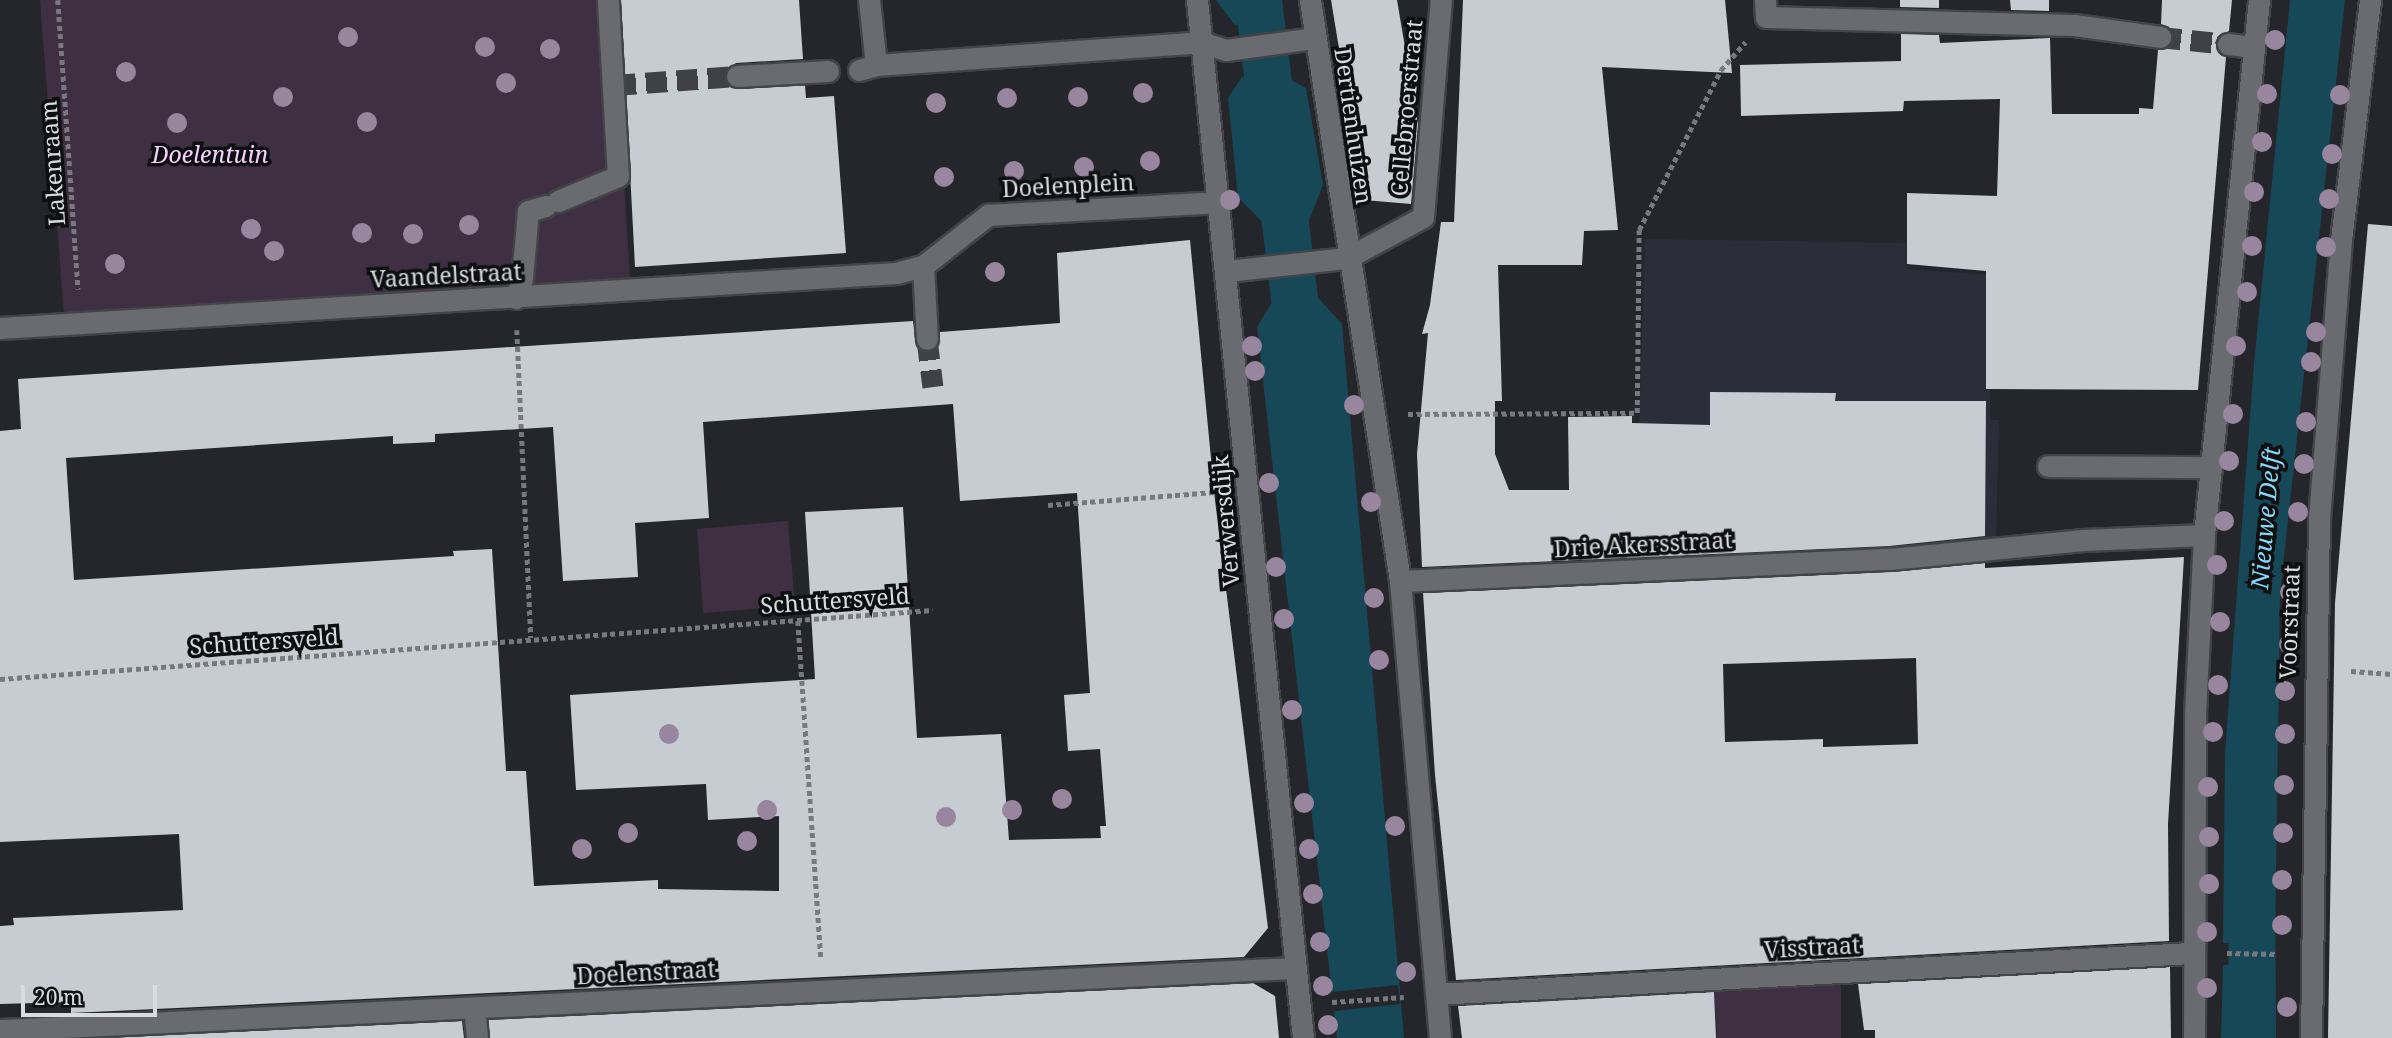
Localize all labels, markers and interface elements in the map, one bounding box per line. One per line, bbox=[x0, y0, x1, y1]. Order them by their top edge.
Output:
street label: Cellebroerstraat bbox=[1385, 19, 1427, 197]
street label: Dertienhuizen bbox=[1329, 46, 1379, 206]
street label: Lakenraam bbox=[34, 99, 70, 227]
park label: Doelentuin bbox=[152, 140, 268, 168]
street label: Doelenplein bbox=[1001, 168, 1135, 202]
street label: Vaandelstraat bbox=[370, 257, 522, 293]
water label: Nieuwe Delft bbox=[2244, 446, 2286, 590]
street label: Verwersdijk bbox=[1205, 454, 1245, 588]
street label: Drie Akersstraat bbox=[1553, 526, 1733, 562]
street label: Voorstraat bbox=[2273, 564, 2305, 680]
street label: Schuttersveld bbox=[759, 581, 911, 619]
street label: Schuttersveld bbox=[188, 622, 340, 660]
street label: Visstraat bbox=[1763, 931, 1861, 963]
street label: Doelenstraat bbox=[576, 955, 716, 989]
scale bar bbox=[24, 972, 161, 1016]
text: 20 m bbox=[34, 983, 83, 1011]

